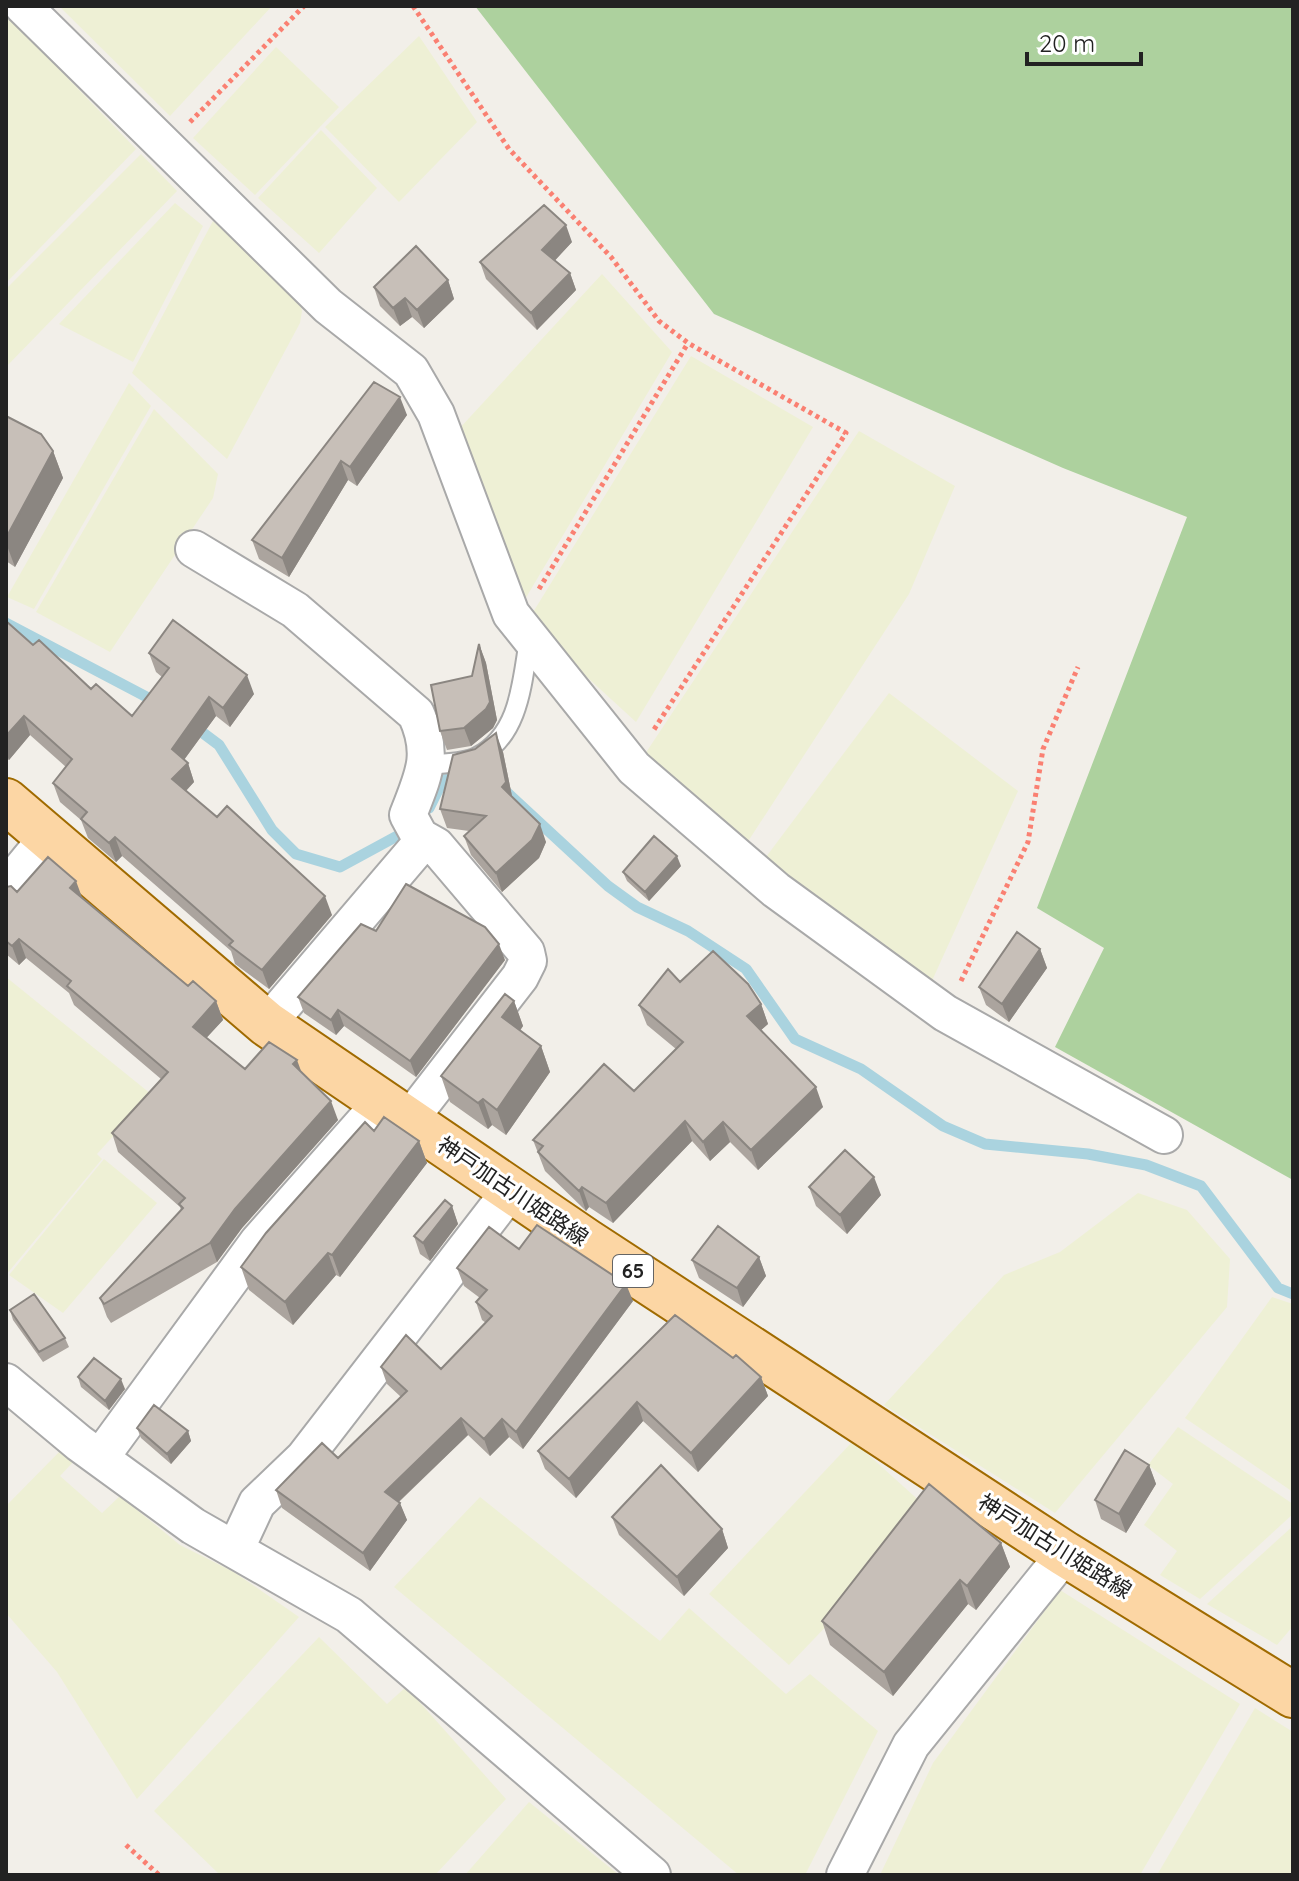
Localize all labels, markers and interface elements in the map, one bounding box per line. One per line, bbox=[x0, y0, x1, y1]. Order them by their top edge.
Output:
scale bar bbox=[1027, 16, 1141, 66]
text: 20 m bbox=[1039, 28, 1095, 58]
street label: 神戸加古川姫路線 bbox=[432, 1130, 594, 1252]
road number: 65 bbox=[613, 1255, 653, 1287]
street label: 神戸加古川姫路線 bbox=[973, 1487, 1137, 1605]

